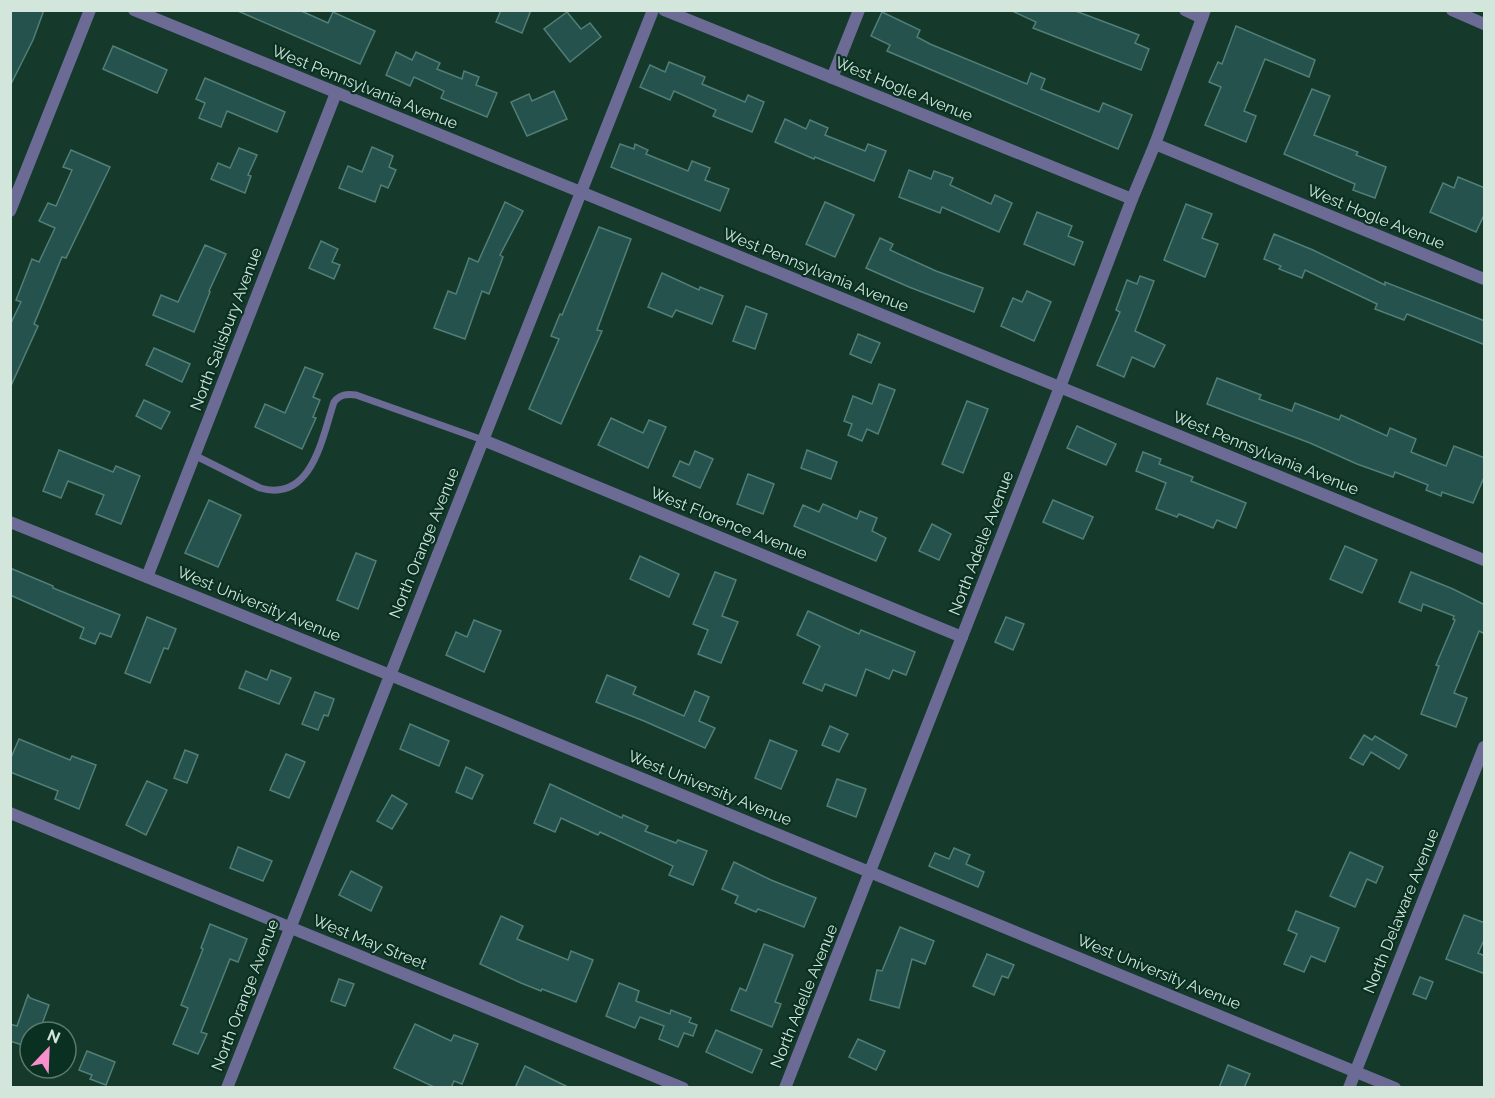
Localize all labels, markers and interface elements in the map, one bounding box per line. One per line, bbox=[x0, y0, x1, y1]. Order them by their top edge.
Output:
street label: West Pennsylvania Avenue bbox=[269, 41, 461, 133]
street label: West Hogle Avenue bbox=[832, 53, 976, 125]
street label: West Hogle Avenue bbox=[1304, 181, 1448, 253]
street label: West Pennsylvania Avenue bbox=[720, 224, 912, 316]
street label: North Salisbury Avenue bbox=[186, 245, 266, 413]
street label: West Pennsylvania Avenue bbox=[1170, 407, 1362, 499]
street label: North Orange Avenue bbox=[385, 465, 463, 621]
street label: North Adelle Avenue bbox=[945, 468, 1017, 618]
street label: West Florence Avenue bbox=[648, 483, 810, 563]
street label: West University Avenue bbox=[174, 562, 344, 646]
street label: West University Avenue bbox=[625, 746, 795, 830]
street label: North Delaware Avenue bbox=[1359, 826, 1443, 996]
street label: West May Street bbox=[310, 910, 430, 974]
street label: North Orange Avenue bbox=[207, 917, 283, 1073]
street label: North Adelle Avenue bbox=[766, 921, 842, 1071]
street label: West University Avenue bbox=[1074, 930, 1244, 1014]
north arrow bbox=[18, 1020, 78, 1080]
text: N bbox=[44, 1026, 63, 1048]

